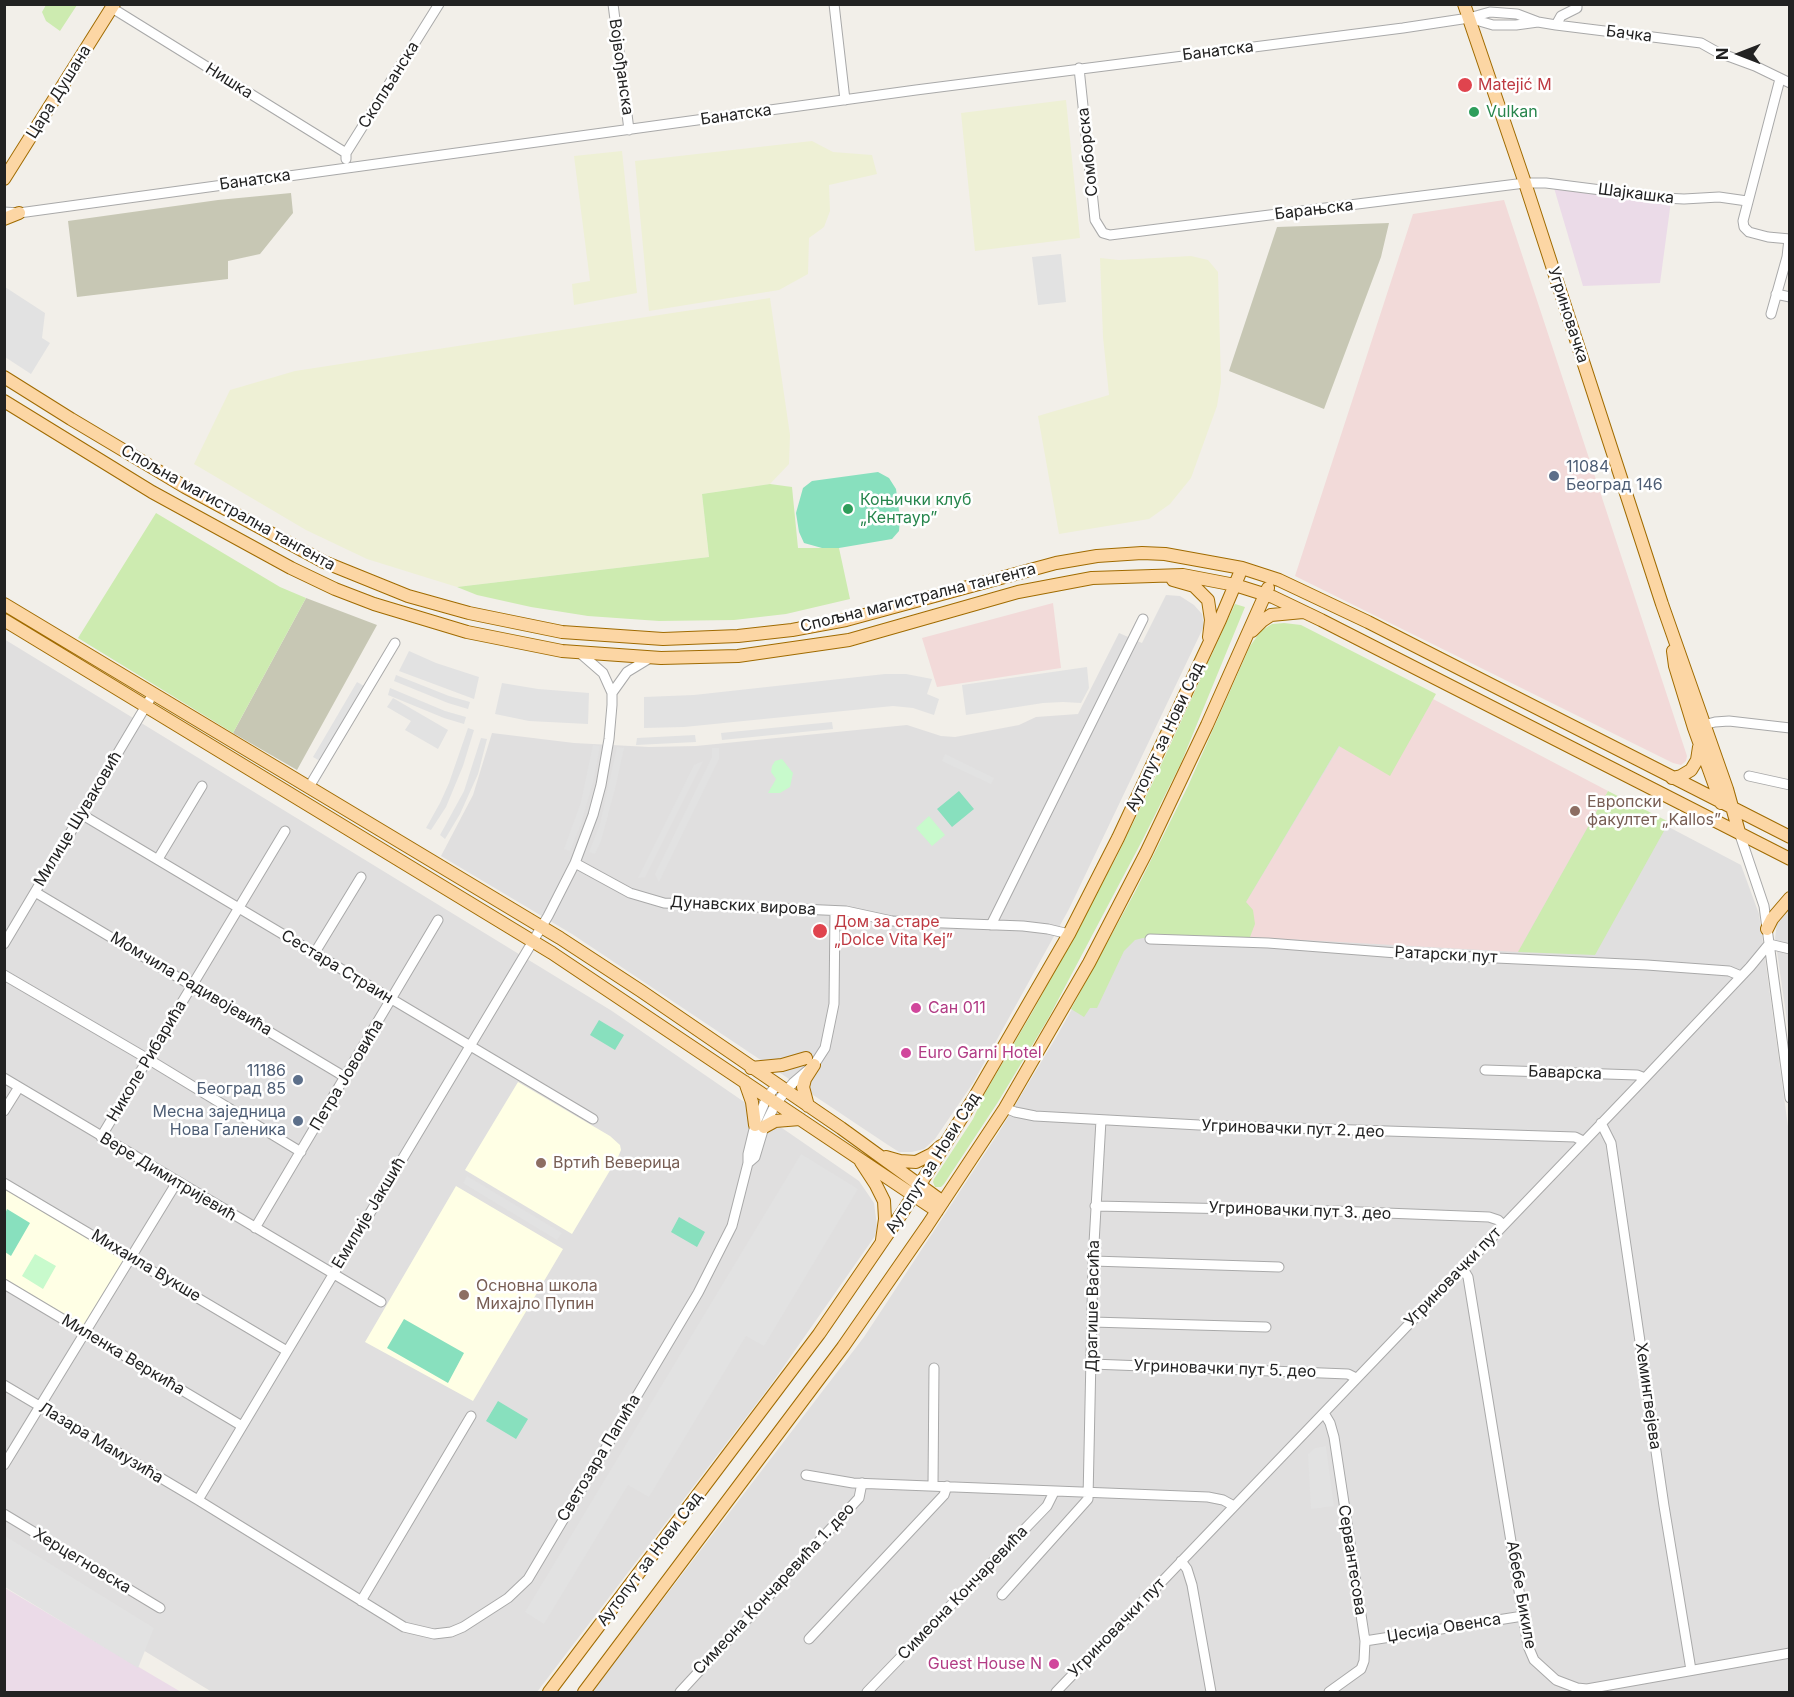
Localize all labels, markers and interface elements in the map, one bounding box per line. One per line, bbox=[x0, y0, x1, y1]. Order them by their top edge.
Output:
street label: Војвођанска bbox=[605, 18, 637, 116]
street label: Бачка bbox=[1605, 22, 1653, 46]
north arrow bbox=[1710, 24, 1770, 84]
street label: Банатска bbox=[1181, 37, 1255, 65]
street label: Скопљанска bbox=[355, 38, 423, 132]
street label: Цара Душана bbox=[23, 42, 95, 142]
text: N bbox=[1712, 48, 1732, 60]
street label: Нишка bbox=[202, 59, 256, 103]
place label: Matejić M bbox=[1478, 75, 1552, 95]
marker: Matejić M bbox=[1456, 76, 1474, 94]
street label: Банатска bbox=[699, 101, 773, 129]
place label: Vulkan bbox=[1486, 102, 1538, 122]
marker: Vulkan bbox=[1467, 105, 1481, 119]
street label: Сомборска bbox=[1074, 107, 1102, 197]
street label: Банатска bbox=[218, 166, 292, 194]
street label: Шајкашка bbox=[1597, 180, 1675, 208]
street label: Барањска bbox=[1273, 196, 1355, 224]
street label: Угриновачка bbox=[1543, 265, 1593, 365]
street label: Спољна магистрална тангента bbox=[117, 441, 339, 575]
place label: 11084 Београд 146 bbox=[1566, 457, 1663, 495]
marker: 11084 Београд 146 bbox=[1547, 469, 1561, 483]
place label: Коњички клуб „Кентаур” bbox=[860, 490, 972, 528]
marker: Коњички клуб „Кентаур” bbox=[841, 502, 855, 516]
street label: Спољна магистрална тангента bbox=[798, 559, 1038, 637]
street label: Аутопут за Нови Сад bbox=[1122, 659, 1208, 815]
street label: Милице Шуваковић bbox=[30, 748, 126, 890]
place label: Европски факултет „Kallos” bbox=[1587, 792, 1721, 830]
marker: Европски факултет „Kallos” bbox=[1568, 804, 1582, 818]
street label: Дунавских вирова bbox=[670, 893, 816, 919]
place label: Дом за старе „Dolce Vita Kej” bbox=[834, 912, 953, 950]
marker: Дом за старе „Dolce Vita Kej” bbox=[811, 922, 829, 940]
street label: Сестара Страин bbox=[278, 926, 396, 1008]
street label: Момчила Радивојевића bbox=[107, 928, 275, 1040]
street label: Ратарски пут bbox=[1394, 943, 1498, 967]
street label: Николе Рибарића bbox=[103, 997, 191, 1125]
place label: Сан 011 bbox=[928, 998, 986, 1018]
marker: Сан 011 bbox=[909, 1001, 923, 1015]
street label: Петра Јововића bbox=[306, 1016, 388, 1134]
place label: Euro Garni Hotel bbox=[918, 1043, 1042, 1063]
marker: Euro Garni Hotel bbox=[899, 1046, 913, 1060]
place label: 11186 Београд 85 bbox=[196, 1061, 286, 1099]
street label: Баварска bbox=[1528, 1062, 1602, 1084]
marker: 11186 Београд 85 bbox=[291, 1073, 305, 1087]
street label: Аутопут за Нови Сад bbox=[882, 1089, 984, 1237]
place label: Месна заједница Нова Галеника bbox=[153, 1102, 286, 1140]
marker: Месна заједница Нова Галеника bbox=[291, 1114, 305, 1128]
street label: Угриновачки пут 2. део bbox=[1201, 1116, 1385, 1142]
street label: Вере Димитријевић bbox=[96, 1129, 240, 1225]
place label: Вртић Веверица bbox=[553, 1153, 680, 1173]
street label: Емилије Јакшић bbox=[328, 1154, 410, 1272]
marker: Вртић Веверица bbox=[534, 1156, 548, 1170]
street label: Угриновачки пут 3. део bbox=[1208, 1198, 1392, 1224]
street label: Угриновачки пут bbox=[1401, 1223, 1505, 1331]
street label: Михаила Вукше bbox=[88, 1226, 204, 1306]
street label: Драгише Васића bbox=[1082, 1240, 1104, 1372]
place label: Основна школа Михајло Пупин bbox=[476, 1276, 598, 1314]
marker: Основна школа Михајло Пупин bbox=[457, 1288, 471, 1302]
street label: Миленка Веркића bbox=[58, 1311, 188, 1399]
street label: Хемингвејева bbox=[1631, 1341, 1665, 1451]
street label: Угриновачки пут 5. део bbox=[1133, 1356, 1317, 1382]
street label: Светозара Папића bbox=[553, 1391, 645, 1525]
street label: Лазара Мамузића bbox=[35, 1398, 167, 1488]
street label: Аутопут за Нови Сад bbox=[593, 1488, 707, 1630]
street label: Симеона Кончаревића 1. део bbox=[689, 1499, 859, 1679]
street label: Сервантесова bbox=[1334, 1503, 1370, 1617]
street label: Симеона Кончаревића bbox=[894, 1522, 1032, 1664]
street label: Херцегновска bbox=[30, 1524, 134, 1598]
street label: Абебе Бикиле bbox=[1502, 1539, 1540, 1651]
street label: Угриновачки пут bbox=[1065, 1574, 1169, 1682]
street label: Џесија Овенса bbox=[1386, 1610, 1502, 1646]
place label: Guest House N bbox=[928, 1654, 1042, 1674]
marker: Guest House N bbox=[1047, 1657, 1061, 1671]

